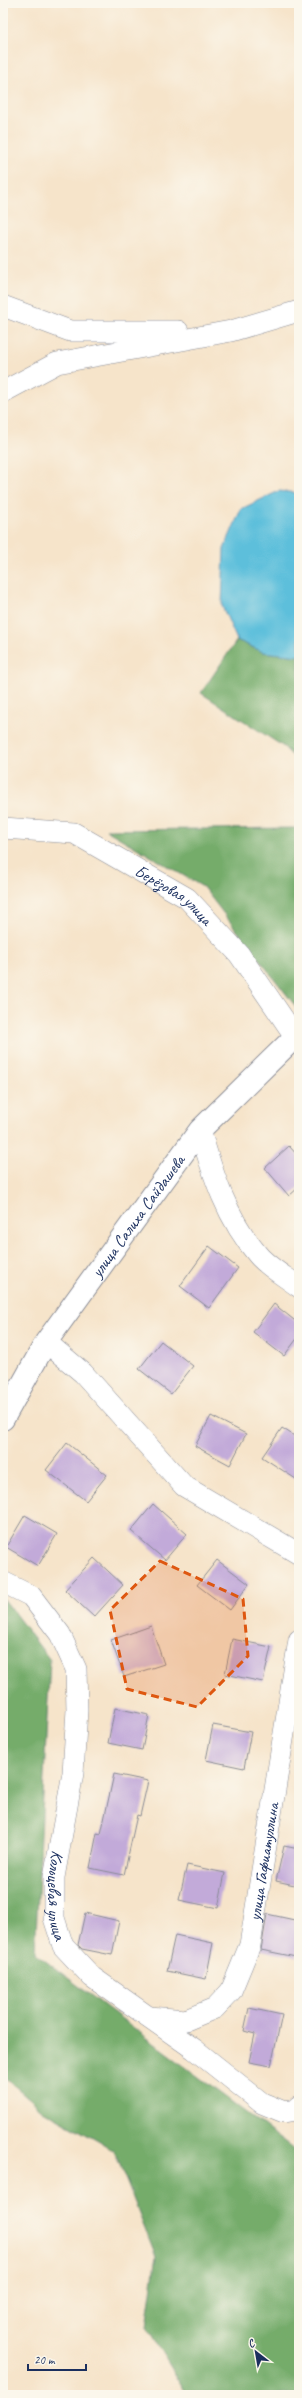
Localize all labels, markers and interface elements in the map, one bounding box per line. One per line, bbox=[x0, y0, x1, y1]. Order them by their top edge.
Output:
street label: Берёзовая улица bbox=[131, 860, 219, 931]
street label: улица Салиха Сайдашева bbox=[86, 1149, 190, 1282]
street label: улица Гафиатуллина bbox=[243, 1799, 284, 1923]
street label: Кольцевая улица bbox=[44, 1849, 71, 1944]
north arrow bbox=[236, 2332, 276, 2372]
text: С bbox=[245, 2335, 258, 2351]
scale bar bbox=[28, 2346, 86, 2372]
text: 20 m bbox=[34, 2352, 56, 2368]

